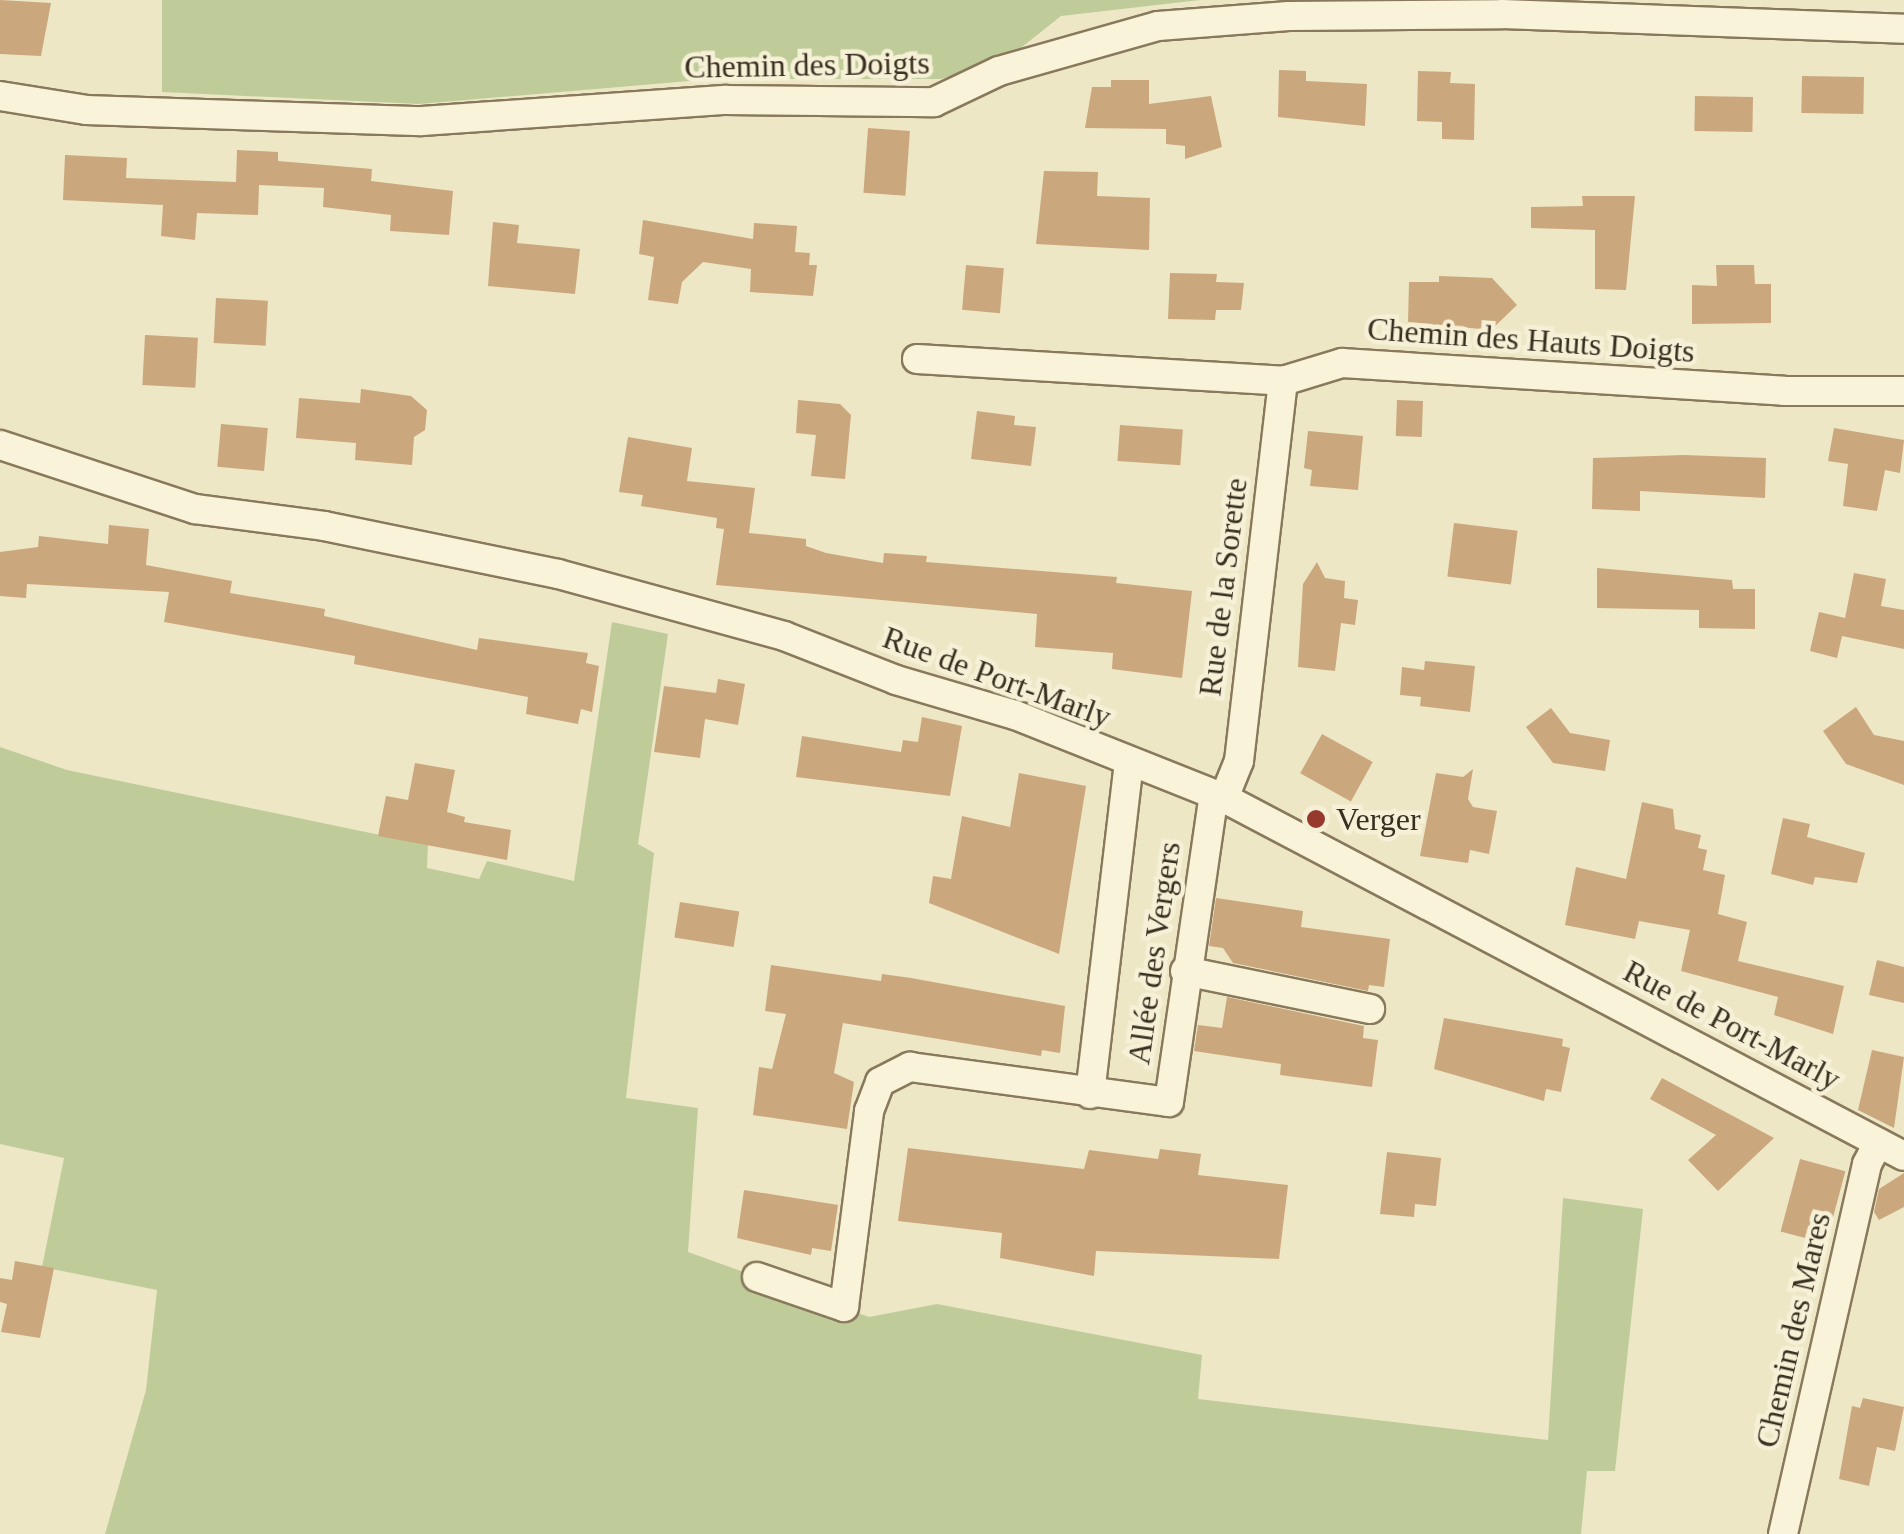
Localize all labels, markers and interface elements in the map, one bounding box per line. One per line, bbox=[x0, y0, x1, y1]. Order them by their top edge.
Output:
street label: Chemin des Doigts bbox=[684, 44, 930, 86]
street label: Chemin des Hauts Doigts bbox=[1366, 309, 1696, 371]
street label: Rue de la Sorette bbox=[1191, 476, 1255, 698]
street label: Rue de Port-Marly bbox=[878, 618, 1116, 736]
place label: Verger bbox=[1336, 800, 1421, 838]
marker: Verger bbox=[1305, 808, 1327, 830]
street label: Allée des Vergers bbox=[1119, 839, 1189, 1067]
street label: Rue de Port-Marly bbox=[1617, 952, 1847, 1098]
street label: Chemin des Mares bbox=[1747, 1209, 1839, 1451]

